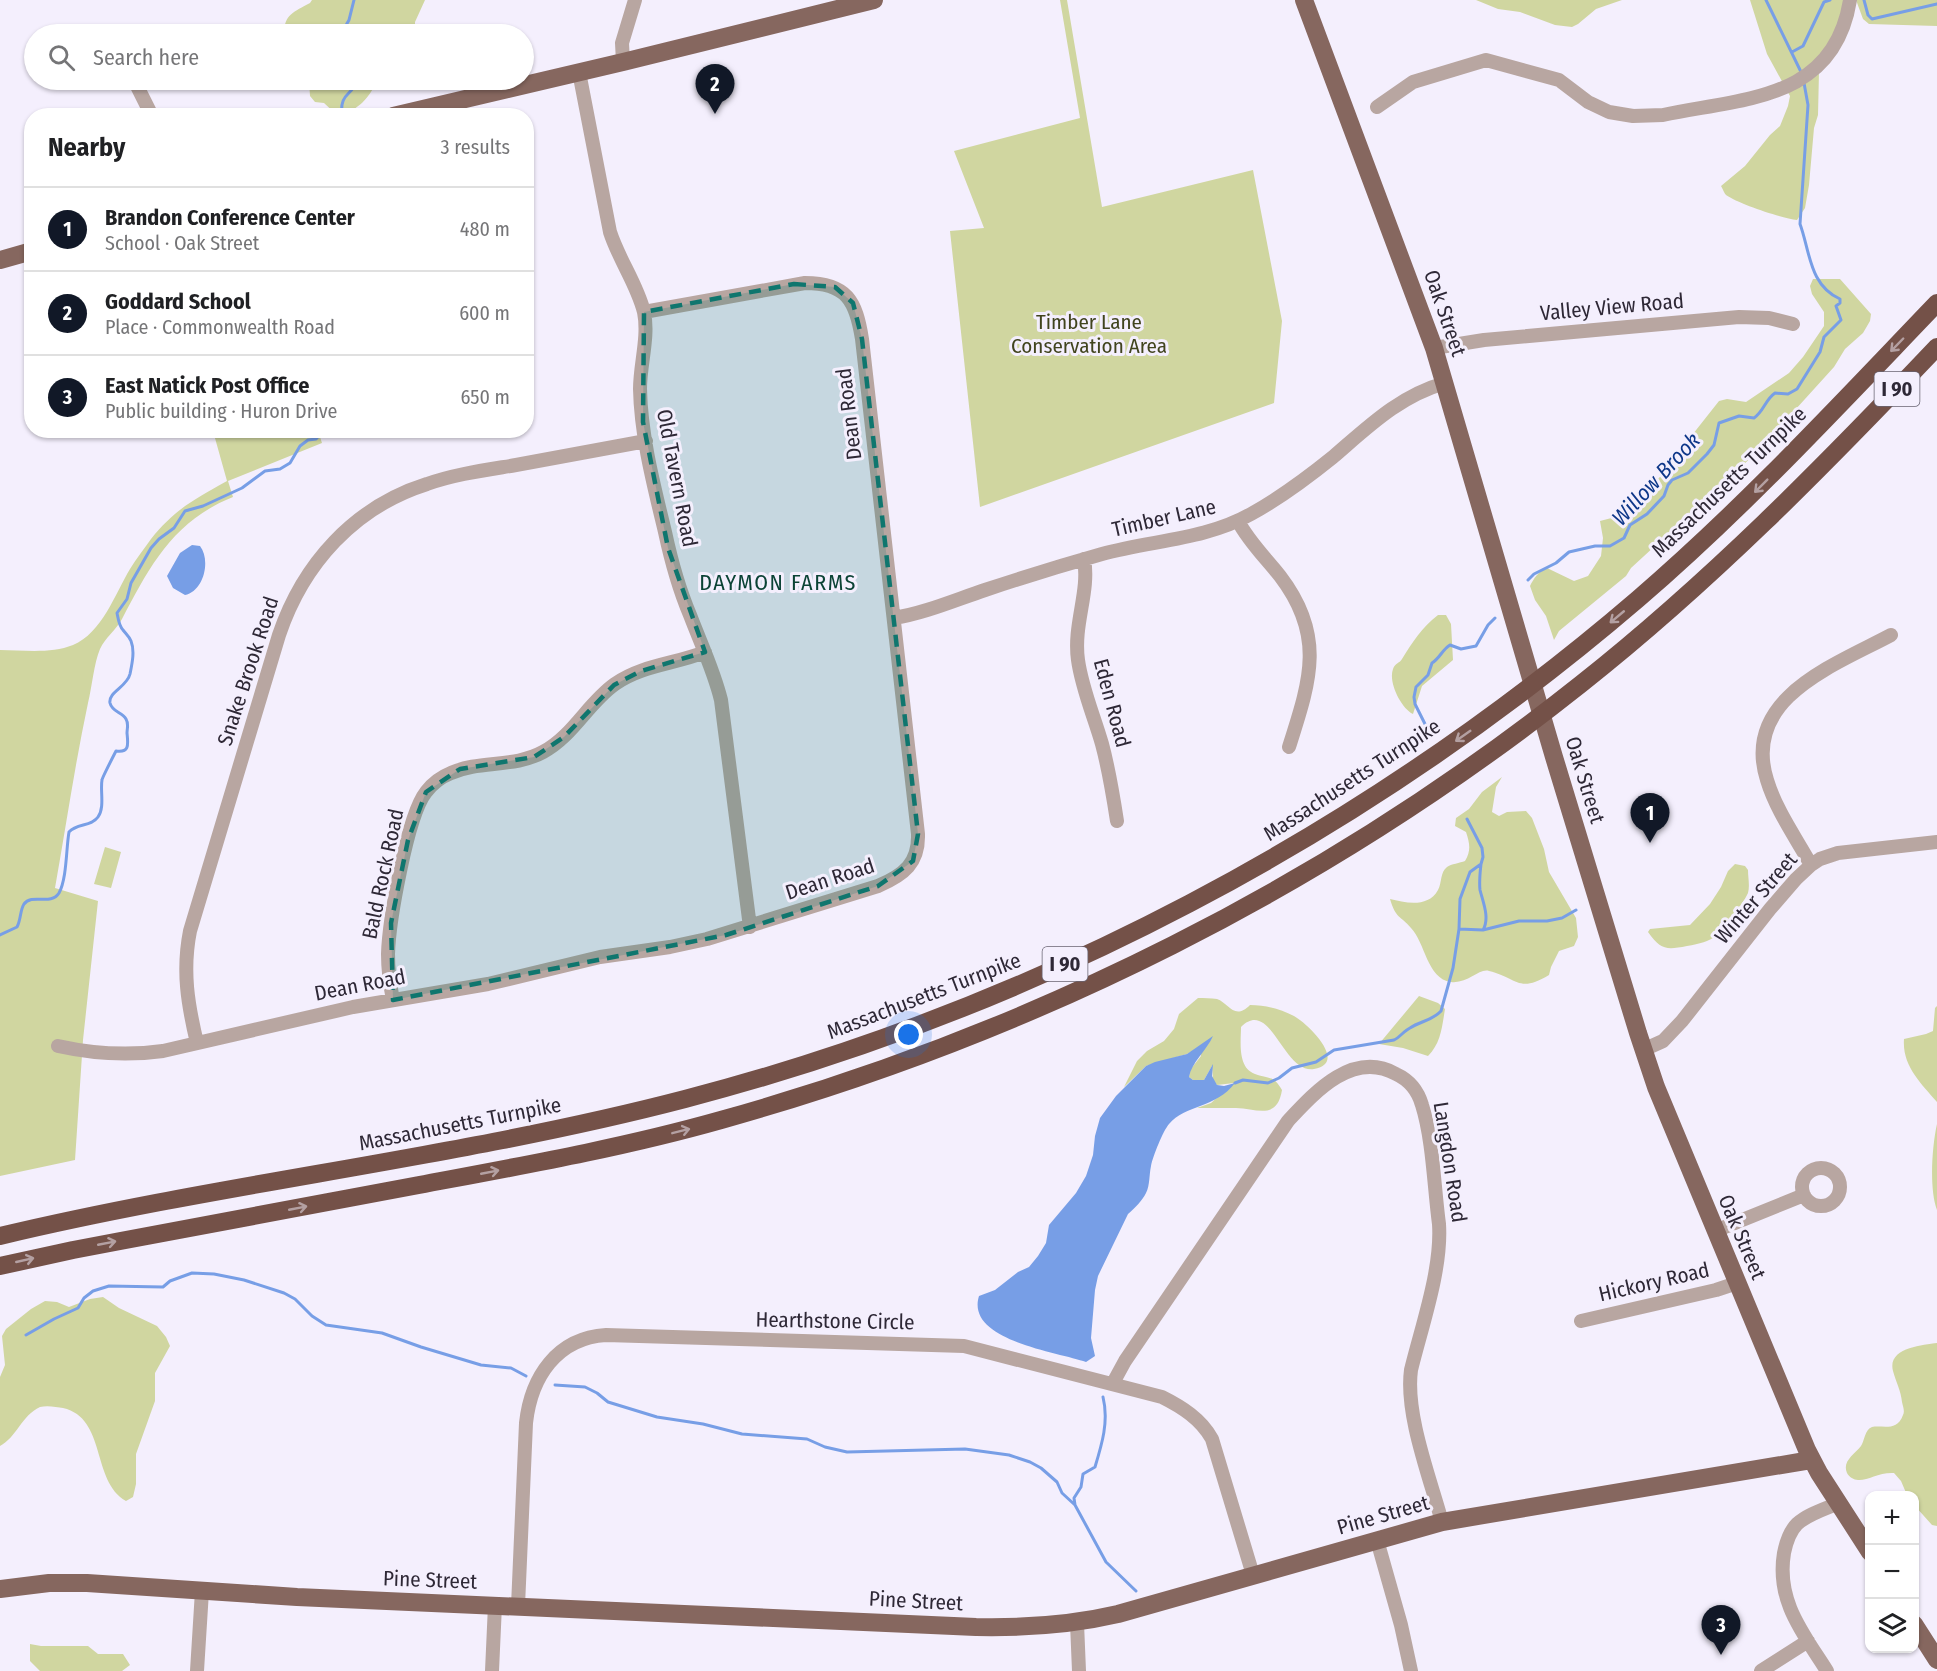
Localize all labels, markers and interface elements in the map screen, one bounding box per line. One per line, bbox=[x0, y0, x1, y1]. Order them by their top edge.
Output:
search box bbox=[24, 24, 534, 90]
icon: search bbox=[45, 41, 78, 74]
text: Search here bbox=[93, 44, 199, 71]
pin: 2 bbox=[696, 64, 734, 114]
text: Nearby bbox=[48, 132, 125, 163]
text: 3 results bbox=[441, 135, 510, 159]
text: Brandon Conference Center bbox=[105, 204, 355, 231]
text: 1 bbox=[63, 217, 72, 241]
text: 480 m bbox=[460, 217, 510, 241]
text: School · Oak Street bbox=[105, 231, 259, 255]
street label: Oak Street bbox=[1418, 266, 1472, 360]
text: Goddard School bbox=[105, 288, 251, 315]
street label: Valley View Road bbox=[1539, 288, 1685, 326]
text: 2 bbox=[63, 301, 72, 325]
text: 600 m bbox=[459, 301, 510, 325]
park label: Timber Lane Conservation Area bbox=[1011, 309, 1167, 359]
text: Place · Commonwealth Road bbox=[105, 315, 335, 339]
one-way arrow bbox=[1890, 337, 1904, 352]
street label: Dean Road bbox=[830, 367, 868, 461]
text: East Natick Post Office bbox=[105, 372, 309, 399]
road number: I 90 bbox=[1874, 372, 1920, 406]
text: 3 bbox=[63, 385, 72, 409]
text: 650 m bbox=[461, 385, 510, 409]
text: Public building · Huron Drive bbox=[105, 399, 337, 423]
street label: Massachusetts Turnpike bbox=[1646, 401, 1812, 563]
street label: Old Tavern Road bbox=[651, 407, 703, 549]
water label: Willow Brook bbox=[1606, 427, 1706, 531]
one-way arrow bbox=[1754, 478, 1769, 493]
street label: Timber Lane bbox=[1109, 493, 1219, 543]
district label: DAYMON FARMS bbox=[699, 569, 857, 596]
street label: Snake Brook Road bbox=[212, 593, 284, 749]
one-way arrow bbox=[1609, 610, 1625, 623]
street label: Eden Road bbox=[1088, 656, 1136, 750]
street label: Massachusetts Turnpike bbox=[1259, 713, 1445, 847]
one-way arrow bbox=[1455, 730, 1471, 742]
street label: Oak Street bbox=[1559, 733, 1611, 827]
pin: 1 bbox=[1630, 794, 1670, 843]
street label: Bald Rock Road bbox=[356, 806, 410, 942]
street label: Winter Street bbox=[1709, 847, 1803, 949]
street label: Dean Road bbox=[782, 852, 878, 906]
street label: Massachusetts Turnpike bbox=[823, 947, 1025, 1045]
road number: I 90 bbox=[1042, 947, 1088, 981]
street label: Dean Road bbox=[312, 963, 408, 1007]
your location bbox=[894, 1020, 923, 1049]
street label: Massachusetts Turnpike bbox=[357, 1092, 563, 1156]
street label: Langdon Road bbox=[1428, 1100, 1472, 1224]
one-way arrow bbox=[671, 1125, 690, 1136]
one-way arrow bbox=[480, 1166, 499, 1177]
street label: Oak Street bbox=[1713, 1191, 1772, 1283]
one-way arrow bbox=[288, 1202, 308, 1213]
one-way arrow bbox=[96, 1237, 116, 1248]
one-way arrow bbox=[14, 1254, 34, 1265]
street label: Hickory Road bbox=[1596, 1257, 1712, 1307]
street label: Hearthstone Circle bbox=[755, 1307, 915, 1335]
street label: Pine Street bbox=[1334, 1489, 1432, 1540]
map controls bbox=[1865, 1491, 1919, 1653]
button: + bbox=[1865, 1491, 1919, 1545]
button: − bbox=[1865, 1545, 1919, 1599]
street label: Pine Street bbox=[382, 1565, 478, 1595]
street label: Pine Street bbox=[868, 1586, 964, 1616]
button: layers bbox=[1865, 1599, 1919, 1653]
pin: 3 bbox=[1702, 1606, 1740, 1655]

